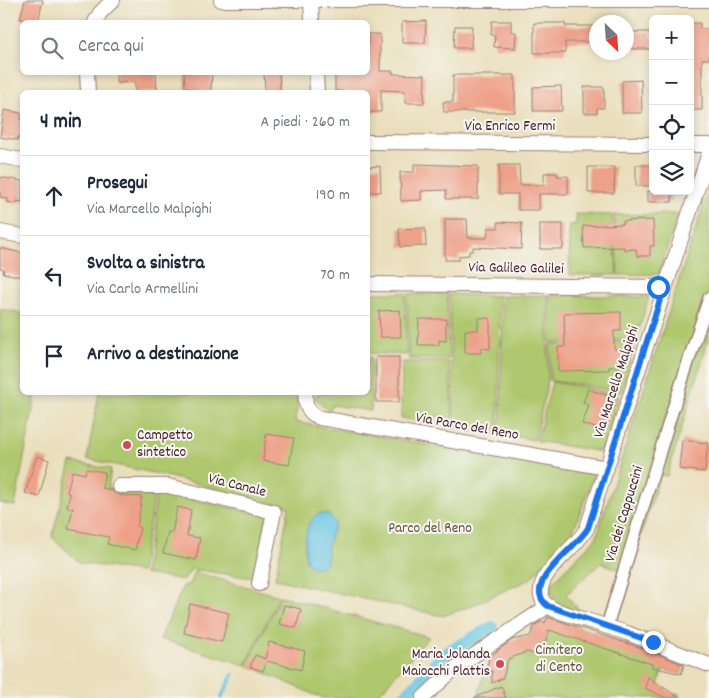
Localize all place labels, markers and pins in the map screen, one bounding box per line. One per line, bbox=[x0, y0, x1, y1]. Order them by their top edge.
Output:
place label: Campetto sintetico bbox=[137, 425, 193, 464]
marker: Campetto sintetico bbox=[121, 439, 133, 451]
place label: Maria Jolanda Maiocchi Plattis bbox=[402, 644, 491, 683]
marker: Maria Jolanda Maiocchi Plattis bbox=[494, 658, 506, 670]

